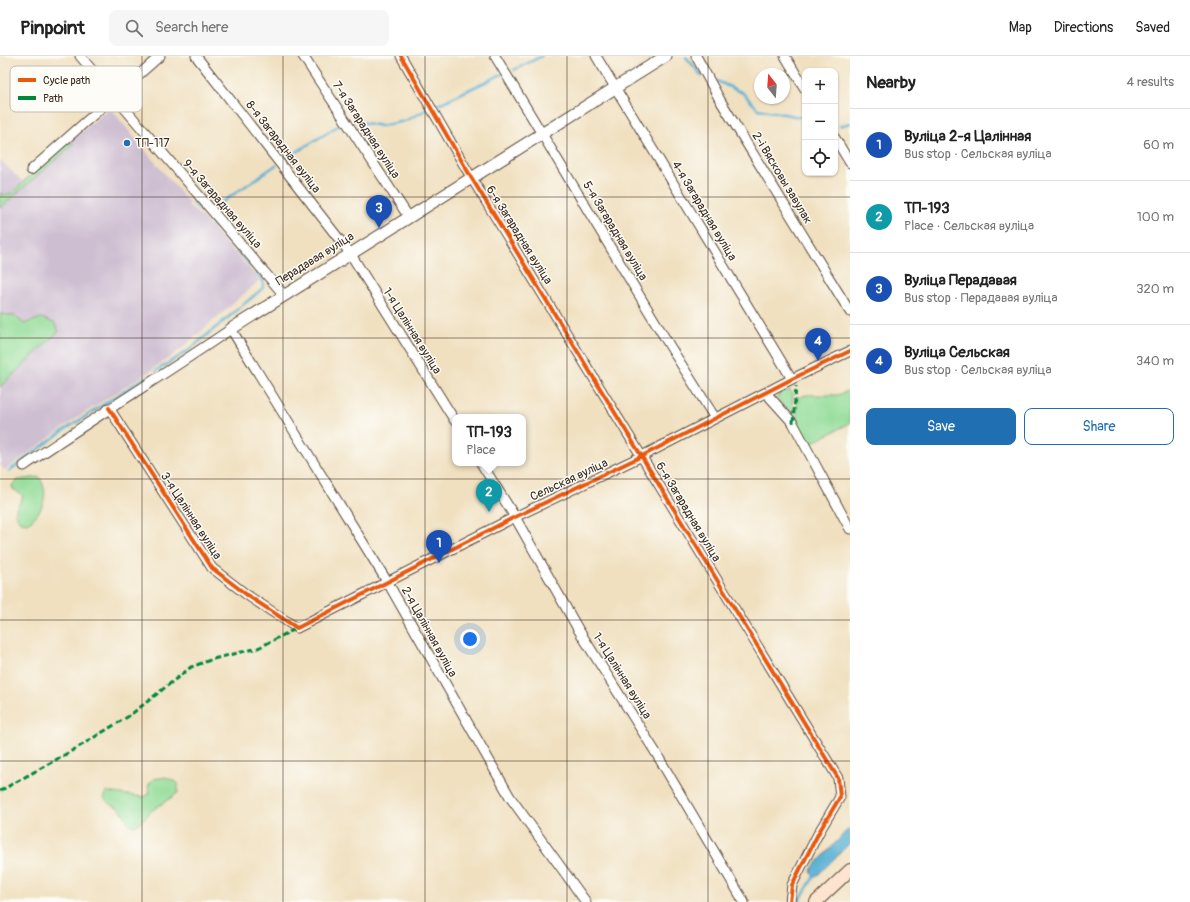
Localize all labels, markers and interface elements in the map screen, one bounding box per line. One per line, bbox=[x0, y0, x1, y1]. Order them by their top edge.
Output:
search box bbox=[109, 10, 389, 46]
text: Pinpoint bbox=[20, 16, 85, 40]
icon: search bbox=[123, 17, 145, 39]
text: Search here bbox=[155, 18, 228, 37]
text: Map bbox=[1009, 19, 1032, 36]
text: Directions bbox=[1054, 19, 1113, 36]
text: Saved bbox=[1135, 19, 1170, 36]
legend bbox=[10, 66, 142, 112]
north arrow bbox=[754, 68, 790, 104]
map controls bbox=[802, 68, 838, 176]
button: + bbox=[802, 68, 838, 104]
text: Nearby bbox=[866, 72, 915, 93]
text: Cycle path bbox=[43, 74, 90, 87]
text: 4 results bbox=[1127, 74, 1174, 90]
street label: 7-я Загарадная вуліца bbox=[329, 79, 403, 182]
text: Path bbox=[43, 92, 63, 105]
street label: 8-я Загарадная вуліца bbox=[242, 98, 324, 196]
button: − bbox=[802, 104, 838, 140]
text: Вуліца 2-я Цалінная bbox=[904, 127, 1031, 146]
street label: 2-і Вясковы завулак bbox=[749, 129, 815, 227]
place label: ТП-117 bbox=[135, 136, 170, 151]
text: 1 bbox=[876, 137, 882, 153]
text: 60 m bbox=[1143, 137, 1174, 153]
marker: ТП-117 bbox=[122, 138, 132, 148]
button: locate bbox=[802, 140, 838, 176]
text: Bus stop · Сельская вуліца bbox=[904, 146, 1052, 162]
street label: 9-я Загарадная вуліца bbox=[179, 157, 265, 252]
street label: 4-я Загарадная вуліца bbox=[668, 158, 740, 264]
street label: 5-я Загарадная вуліца bbox=[579, 179, 651, 284]
street label: 6-я Загарадная вуліца bbox=[483, 183, 556, 288]
pin: 3 bbox=[366, 195, 392, 228]
text: ТП-193 bbox=[904, 199, 950, 218]
text: 2 bbox=[875, 209, 883, 225]
text: 100 m bbox=[1137, 209, 1174, 225]
text: Place · Сельская вуліца bbox=[904, 218, 1034, 234]
street label: Перадавая вуліца bbox=[273, 229, 357, 289]
text: Вуліца Перадавая bbox=[904, 271, 1017, 290]
text: 3 bbox=[875, 281, 883, 297]
text: 320 m bbox=[1136, 281, 1174, 297]
street label: 1-я Цалінная вуліца bbox=[379, 285, 445, 377]
text: Bus stop · Перадавая вуліца bbox=[904, 290, 1058, 306]
pin: 4 bbox=[805, 328, 831, 361]
text: Вуліца Сельская bbox=[904, 343, 1010, 362]
text: 4 bbox=[875, 353, 883, 369]
text: 340 m bbox=[1136, 353, 1174, 369]
text: Bus stop · Сельская вуліца bbox=[904, 362, 1052, 378]
button: Save bbox=[866, 408, 1016, 445]
button: Share bbox=[1024, 408, 1174, 445]
popup bbox=[452, 414, 526, 466]
text: ТП-193 bbox=[466, 423, 512, 442]
text: Place bbox=[466, 442, 495, 458]
street label: Сельская вуліца bbox=[528, 455, 611, 505]
street label: 6-я Загарадная вуліца bbox=[652, 459, 724, 565]
street label: 3-я Цалінная вуліца bbox=[157, 470, 225, 563]
pin: 2 bbox=[476, 479, 502, 512]
pin: 1 bbox=[426, 530, 452, 563]
street label: 2-я Цалінная вуліца bbox=[398, 584, 460, 680]
your location bbox=[460, 629, 480, 649]
street label: 1-я Цалінная вуліца bbox=[589, 630, 655, 722]

